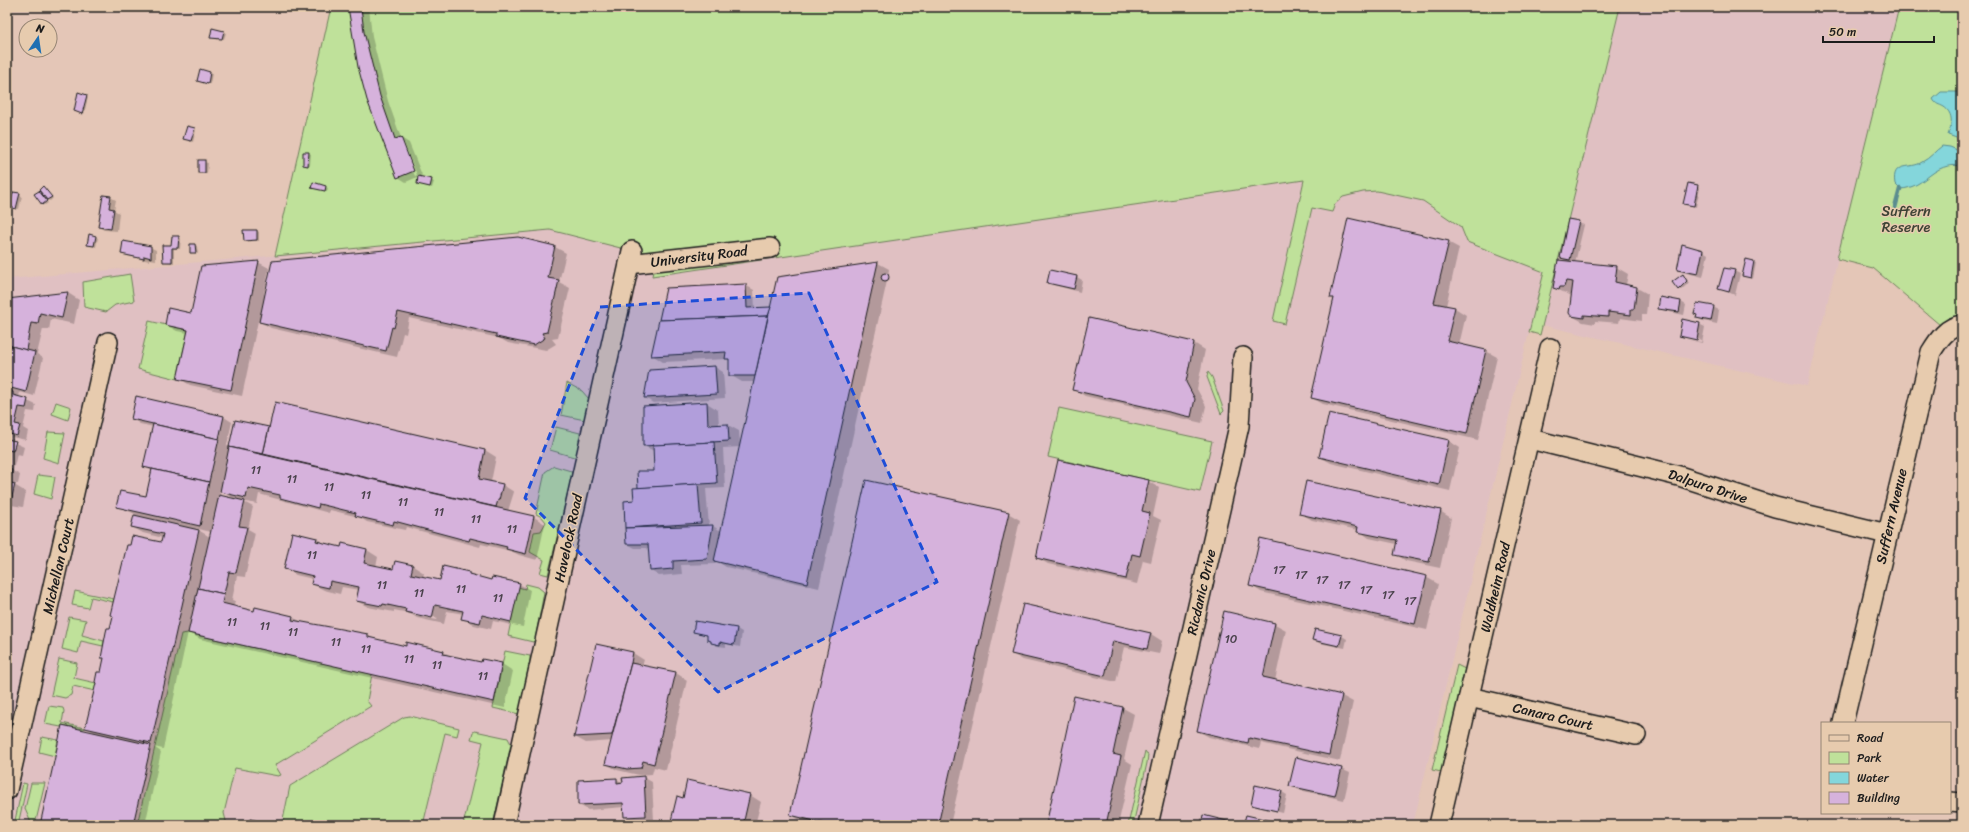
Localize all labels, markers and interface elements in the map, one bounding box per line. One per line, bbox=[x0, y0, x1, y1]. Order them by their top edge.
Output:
north arrow bbox=[18, 18, 58, 58]
text: N bbox=[33, 18, 46, 39]
scale bar bbox=[1823, 18, 1934, 44]
text: 50 m bbox=[1829, 21, 1856, 43]
park label: Suffern Reserve bbox=[1881, 199, 1931, 240]
street label: University Road bbox=[649, 238, 751, 275]
house number: 11 bbox=[251, 459, 261, 481]
street label: Dalpura Drive bbox=[1665, 462, 1751, 511]
street label: Suffern Avenue bbox=[1868, 466, 1915, 566]
house number: 11 bbox=[287, 468, 297, 490]
house number: 11 bbox=[324, 476, 334, 498]
house number: 11 bbox=[361, 484, 371, 506]
street label: Havelock Road bbox=[547, 490, 590, 585]
house number: 11 bbox=[398, 491, 408, 513]
house number: 11 bbox=[434, 501, 444, 523]
house number: 11 bbox=[471, 508, 481, 530]
street label: Michellan Court bbox=[35, 515, 82, 617]
house number: 11 bbox=[507, 518, 517, 540]
street label: Waldheim Road bbox=[1473, 538, 1518, 635]
house number: 11 bbox=[307, 544, 317, 566]
street label: Ricdanic Drive bbox=[1179, 547, 1224, 638]
house number: 17 bbox=[1273, 559, 1286, 581]
house number: 17 bbox=[1295, 564, 1308, 586]
house number: 17 bbox=[1316, 569, 1329, 591]
house number: 11 bbox=[377, 574, 387, 596]
house number: 17 bbox=[1338, 574, 1351, 596]
house number: 11 bbox=[456, 578, 466, 600]
house number: 17 bbox=[1360, 579, 1373, 601]
house number: 11 bbox=[414, 582, 424, 604]
house number: 17 bbox=[1382, 584, 1395, 606]
house number: 11 bbox=[493, 587, 503, 609]
house number: 17 bbox=[1404, 590, 1417, 612]
house number: 11 bbox=[227, 611, 237, 633]
house number: 11 bbox=[260, 615, 270, 637]
house number: 11 bbox=[288, 621, 298, 643]
house number: 10 bbox=[1225, 628, 1238, 650]
house number: 11 bbox=[331, 631, 341, 653]
house number: 11 bbox=[361, 638, 371, 660]
house number: 11 bbox=[404, 648, 414, 670]
house number: 11 bbox=[432, 654, 442, 676]
house number: 11 bbox=[478, 665, 488, 687]
street label: Canara Court bbox=[1510, 695, 1596, 738]
legend bbox=[1821, 722, 1951, 814]
text: Road bbox=[1857, 727, 1884, 749]
text: Park bbox=[1857, 747, 1882, 769]
text: Water bbox=[1857, 767, 1890, 789]
text: Building bbox=[1857, 787, 1900, 809]

